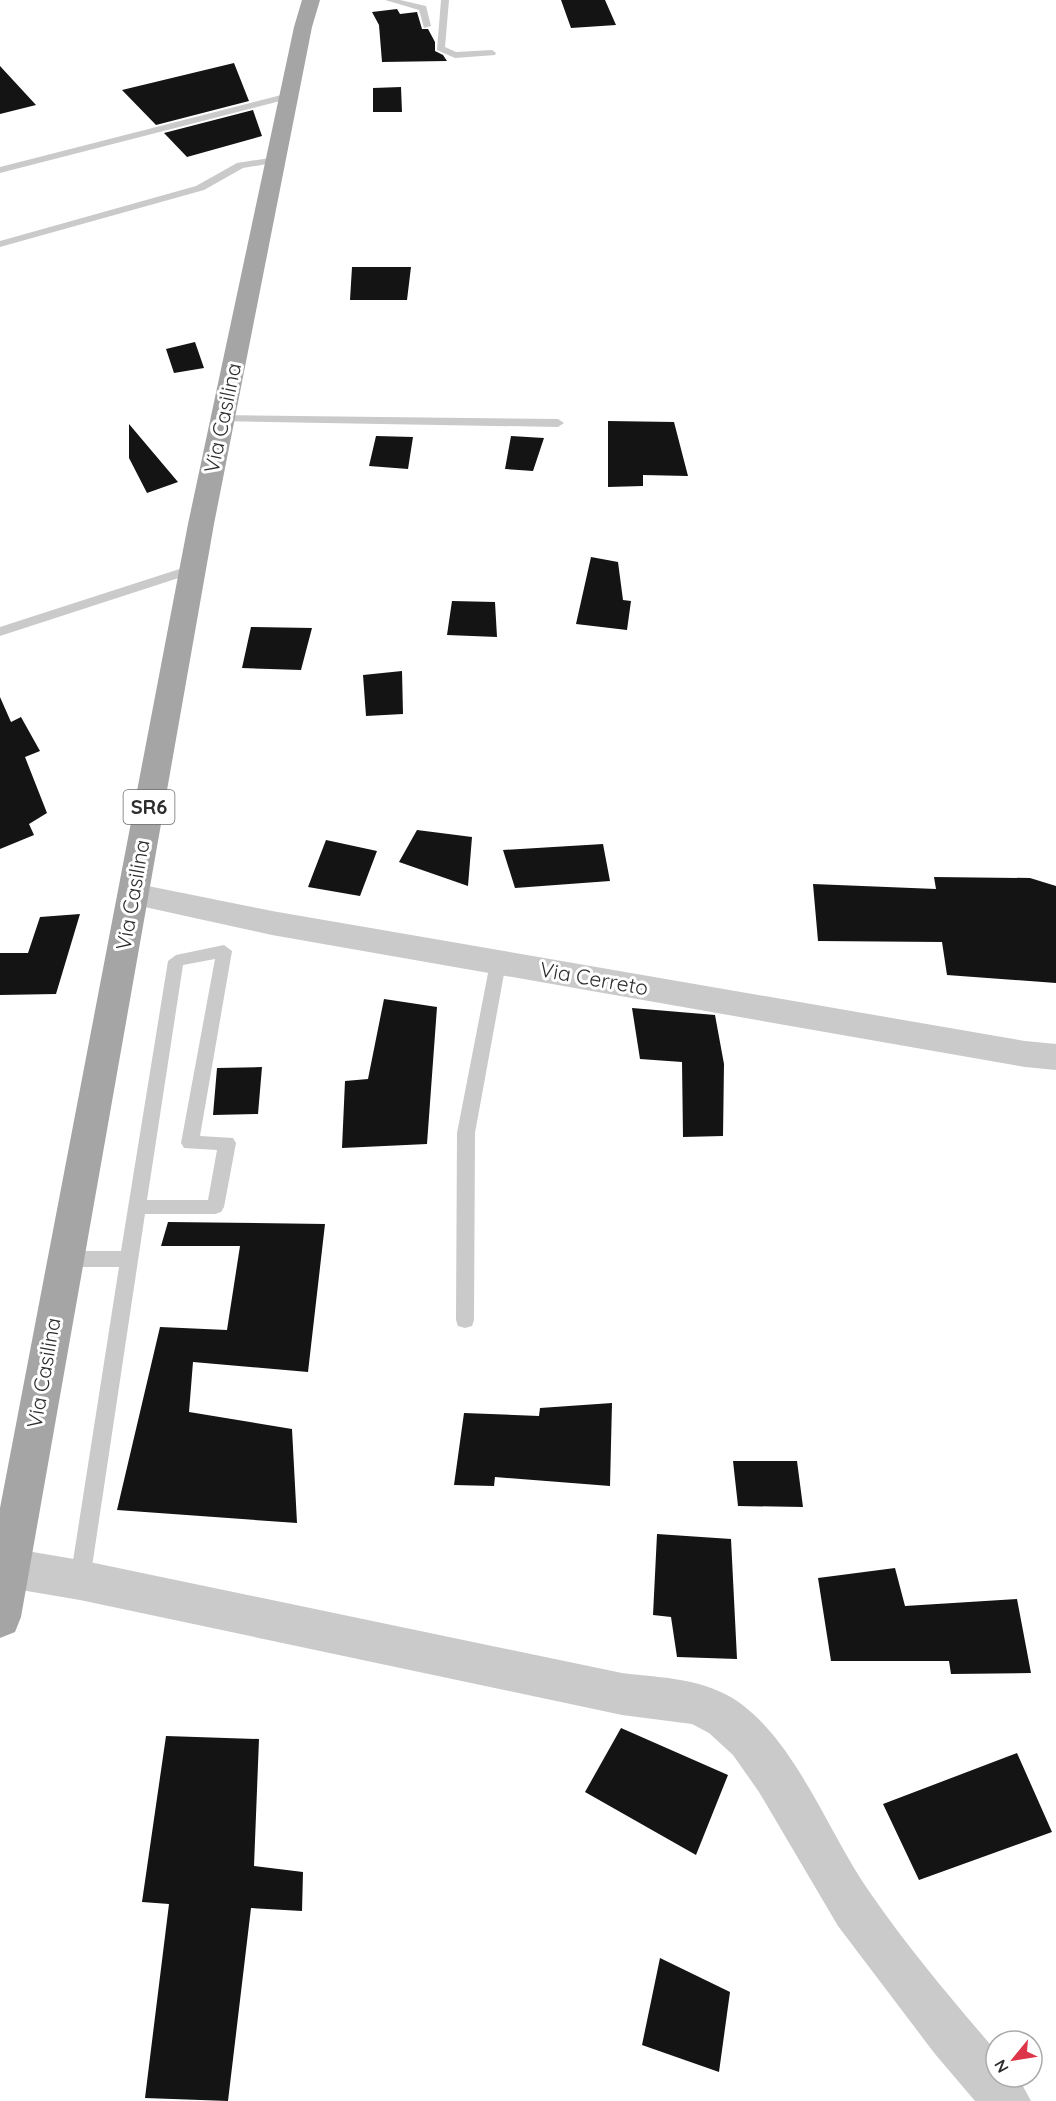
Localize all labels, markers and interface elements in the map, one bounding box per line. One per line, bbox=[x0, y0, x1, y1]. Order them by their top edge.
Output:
street label: Via Casilina bbox=[198, 360, 246, 475]
road number: SR6 bbox=[124, 790, 174, 824]
street label: Via Casilina bbox=[109, 837, 155, 952]
street label: Via Cerreto bbox=[538, 956, 650, 1000]
street label: Via Casilina bbox=[20, 1315, 66, 1430]
north arrow bbox=[984, 2029, 1044, 2089]
text: N bbox=[989, 2056, 1013, 2077]

